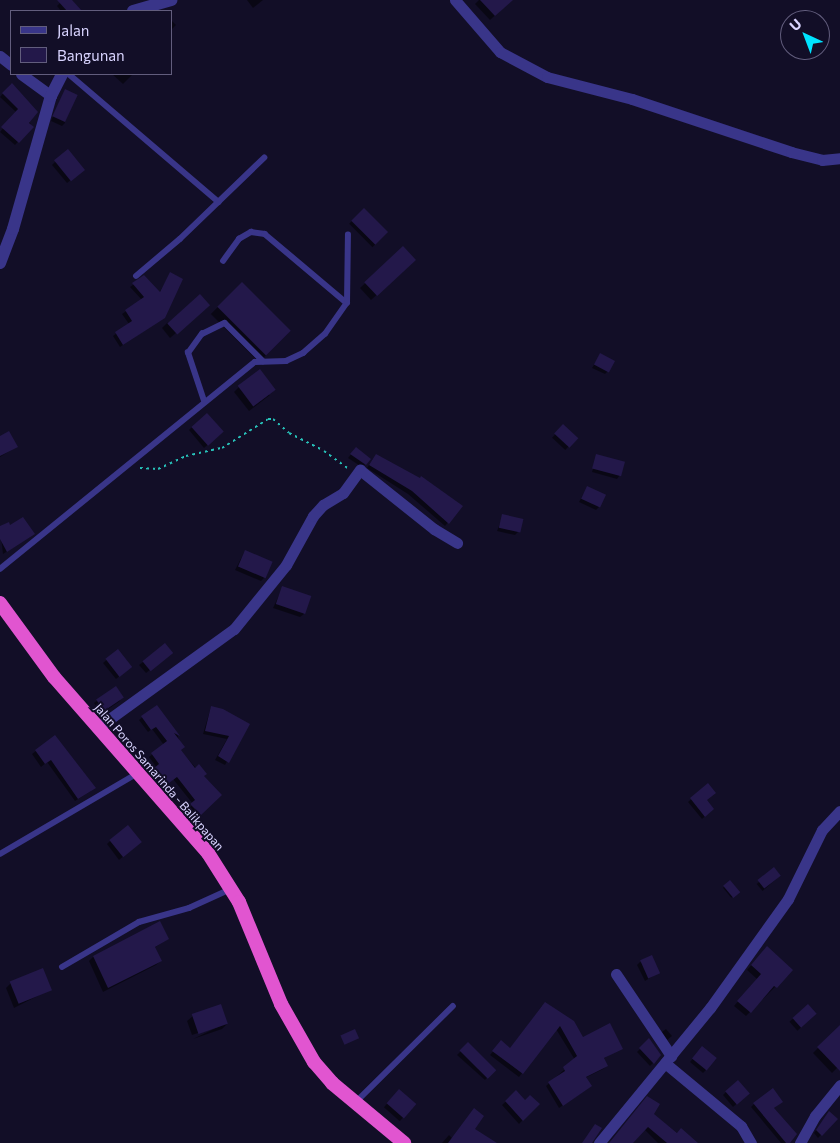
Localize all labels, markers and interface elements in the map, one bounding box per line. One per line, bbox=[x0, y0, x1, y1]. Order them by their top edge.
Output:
legend bbox=[10, 10, 172, 75]
north arrow bbox=[780, 10, 830, 60]
text: U bbox=[786, 15, 805, 34]
text: Jalan bbox=[57, 21, 89, 39]
text: Bangunan bbox=[57, 46, 125, 64]
street label: Jalan Poros Samarinda - Balikpapan bbox=[91, 701, 227, 853]

